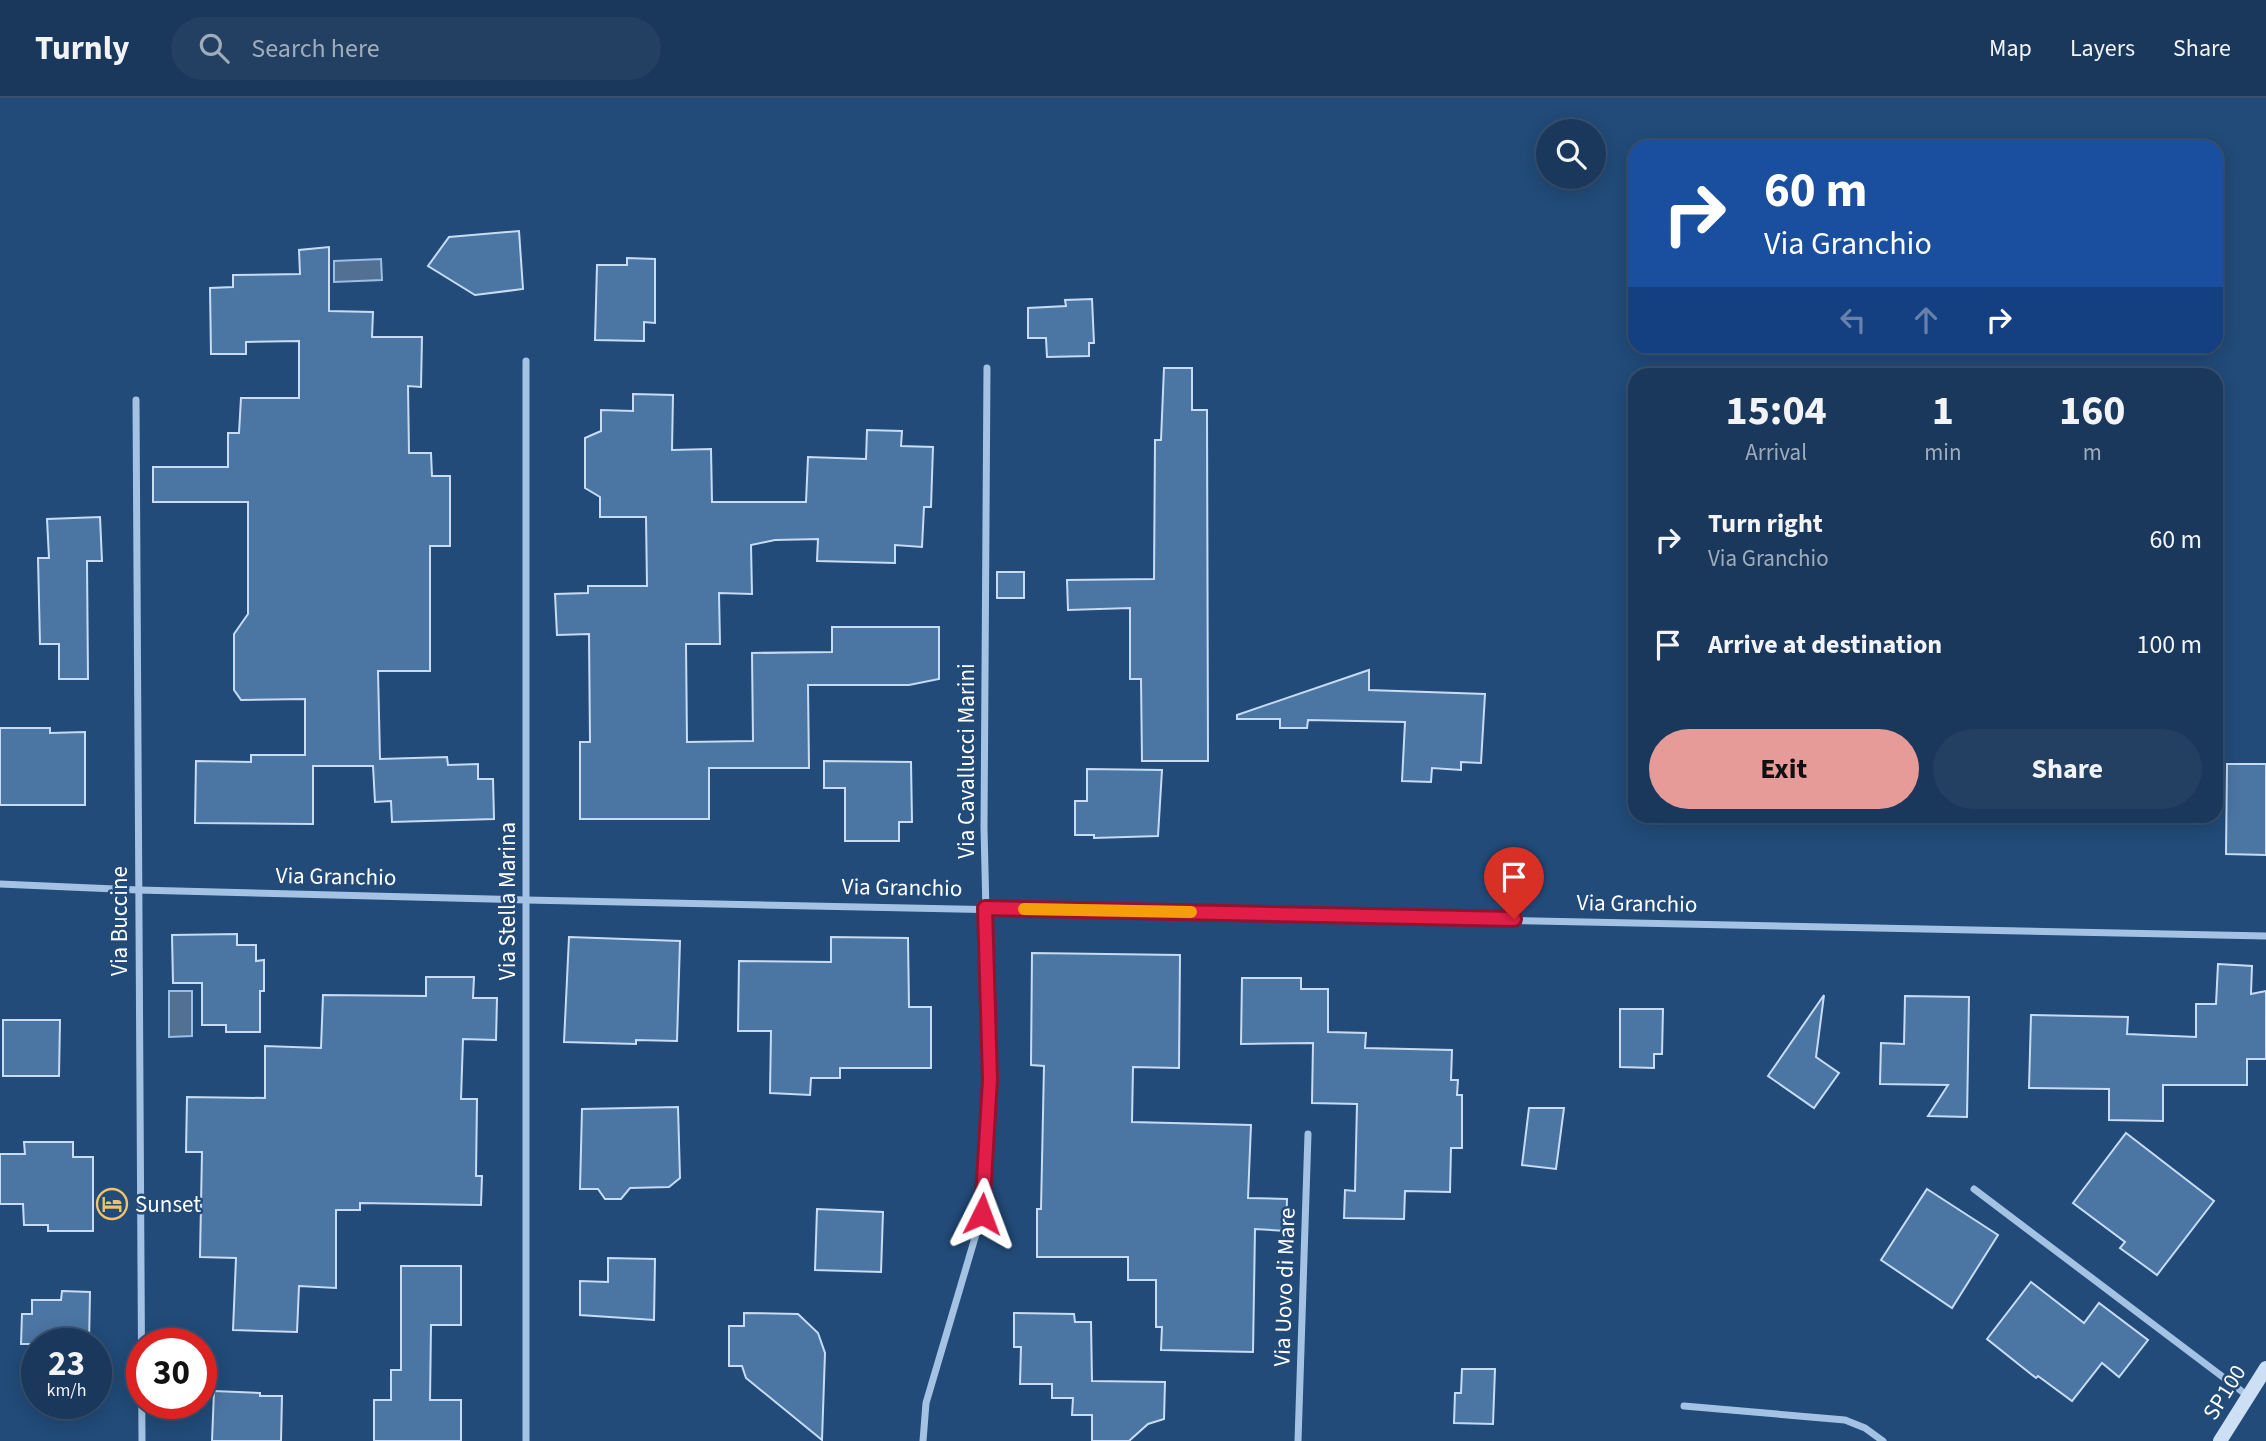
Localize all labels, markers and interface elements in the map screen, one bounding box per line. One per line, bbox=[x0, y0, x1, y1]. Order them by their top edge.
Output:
search box bbox=[171, 17, 661, 80]
text: Turnly bbox=[35, 25, 129, 72]
icon: search bbox=[195, 29, 233, 67]
text: Search here bbox=[251, 30, 380, 67]
text: Map bbox=[1989, 31, 2032, 66]
text: Layers bbox=[2070, 31, 2135, 66]
text: Share bbox=[2173, 31, 2231, 66]
map controls bbox=[1536, 119, 1606, 189]
button: search bbox=[1536, 119, 1606, 189]
text: 60 m bbox=[1764, 156, 1868, 226]
icon: right bbox=[1649, 168, 1740, 259]
text: Via Granchio bbox=[1764, 221, 1932, 267]
icon: left bbox=[1834, 301, 1872, 339]
icon: ahead bbox=[1907, 301, 1945, 339]
icon: right bbox=[1980, 301, 2018, 339]
text: 15:04 bbox=[1725, 381, 1827, 441]
text: 1 bbox=[1932, 381, 1954, 441]
text: 160 bbox=[2059, 381, 2126, 441]
text: Arrival bbox=[1745, 436, 1807, 469]
text: min bbox=[1924, 436, 1962, 469]
text: m bbox=[2083, 436, 2102, 469]
text: Turn right bbox=[1708, 505, 1823, 542]
icon: right bbox=[1649, 521, 1687, 559]
text: 60 m bbox=[2149, 521, 2202, 558]
text: Via Granchio bbox=[1708, 542, 1829, 575]
icon: arrive bbox=[1649, 626, 1687, 664]
text: Arrive at destination bbox=[1708, 626, 1942, 663]
text: 100 m bbox=[2136, 626, 2202, 663]
street label: Via Cavallucci Marini bbox=[950, 663, 983, 859]
button: Exit bbox=[1649, 729, 1919, 809]
button: Share bbox=[1933, 729, 2202, 809]
street label: Via Stella Marina bbox=[491, 822, 524, 980]
pin bbox=[1484, 847, 1544, 919]
icon: arrive bbox=[1495, 858, 1533, 896]
street label: Via Granchio bbox=[275, 859, 397, 894]
street label: Via Buccine bbox=[103, 866, 136, 976]
street label: Via Granchio bbox=[841, 870, 963, 905]
street label: Via Granchio bbox=[1576, 886, 1698, 921]
position arrow bbox=[945, 1177, 1019, 1251]
hotel icon: Sunset bbox=[95, 1187, 129, 1221]
place label: Sunset bbox=[135, 1188, 201, 1221]
street label: Via Uovo di Mare bbox=[1265, 1207, 1304, 1367]
speed limit sign: 30 bbox=[126, 1328, 217, 1419]
text: 23 bbox=[48, 1339, 85, 1389]
street label: SP100 bbox=[2195, 1358, 2254, 1426]
text: km/h bbox=[47, 1378, 86, 1403]

